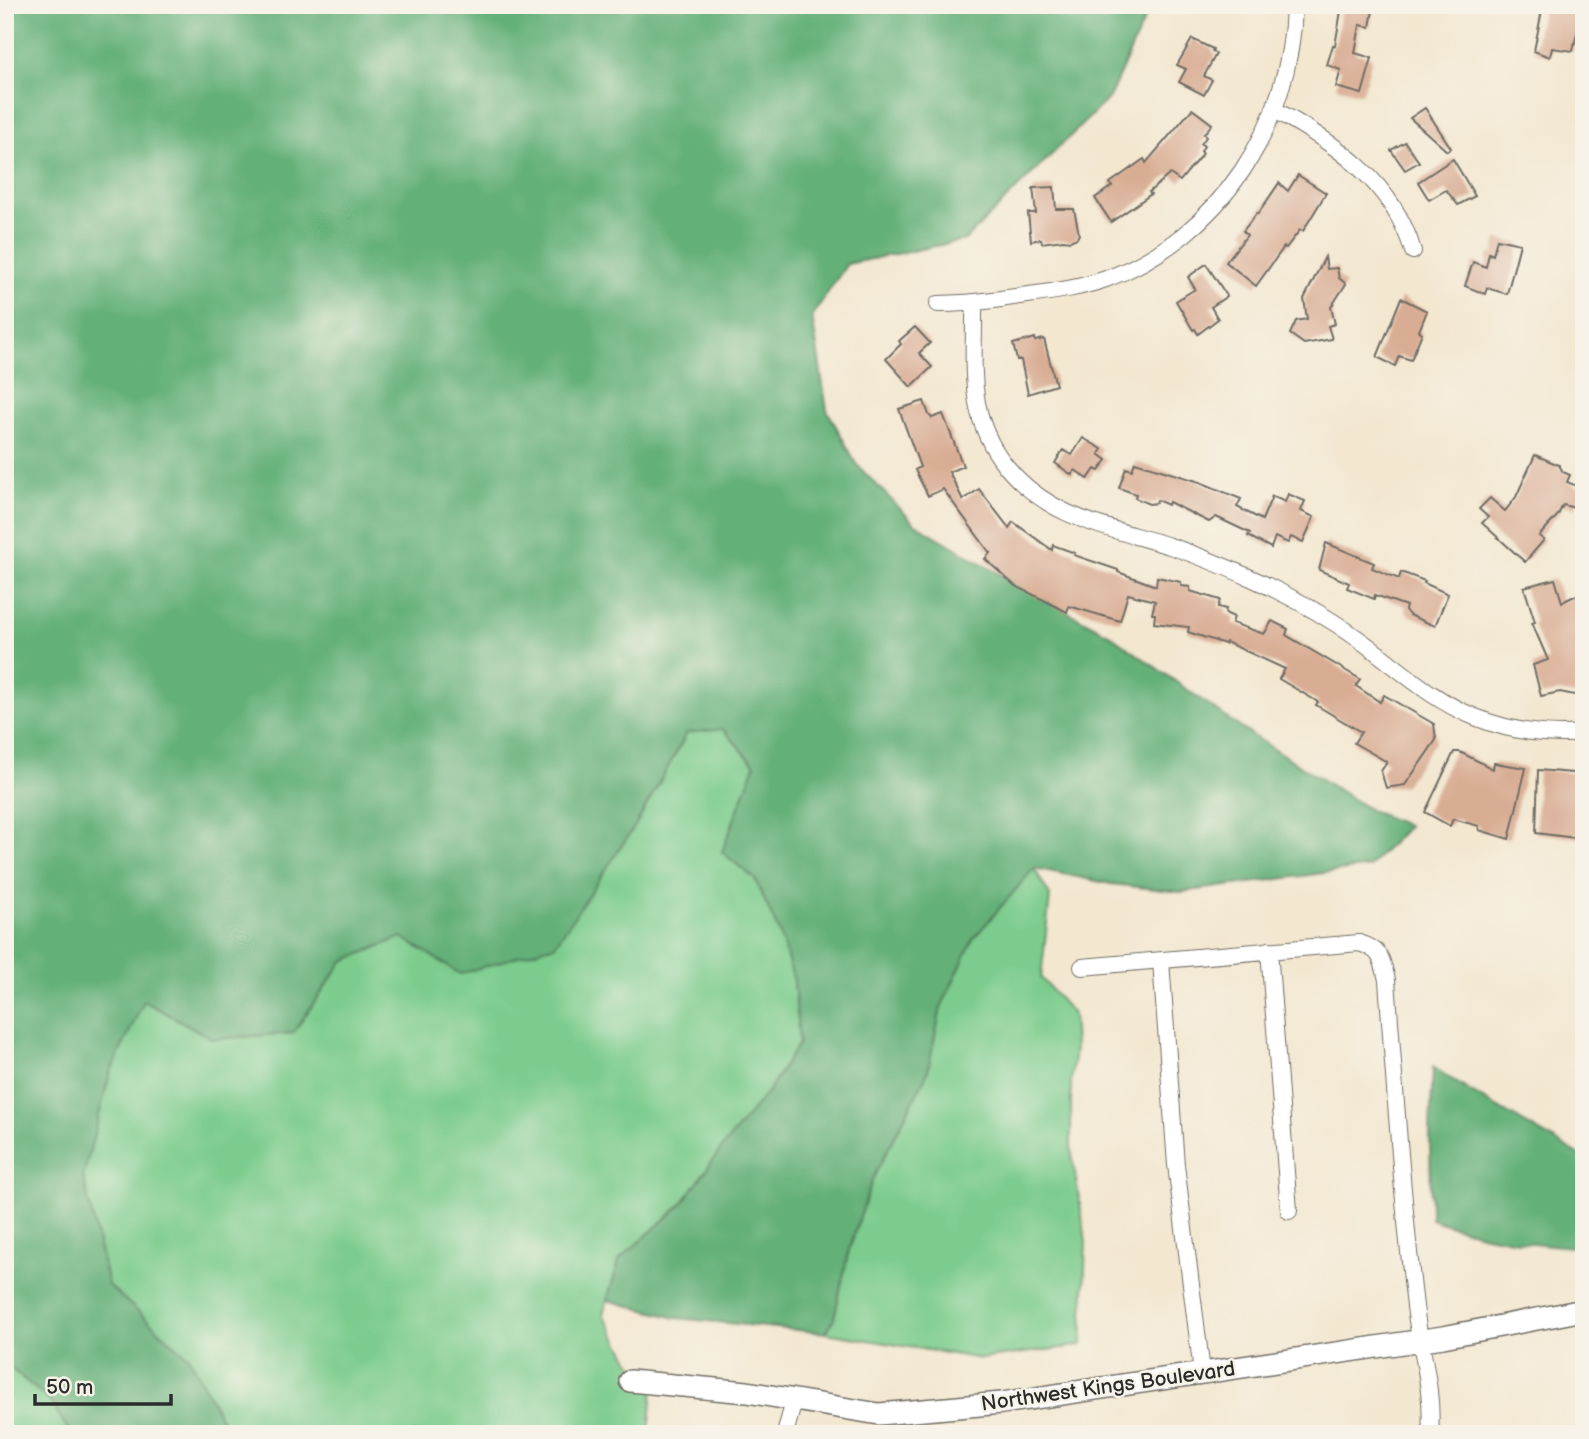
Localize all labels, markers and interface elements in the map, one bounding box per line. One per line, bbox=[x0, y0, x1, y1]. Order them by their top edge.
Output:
street label: Northwest Kings Boulevard bbox=[979, 1356, 1237, 1417]
scale bar bbox=[35, 1362, 172, 1406]
text: 50 m bbox=[46, 1375, 93, 1400]

